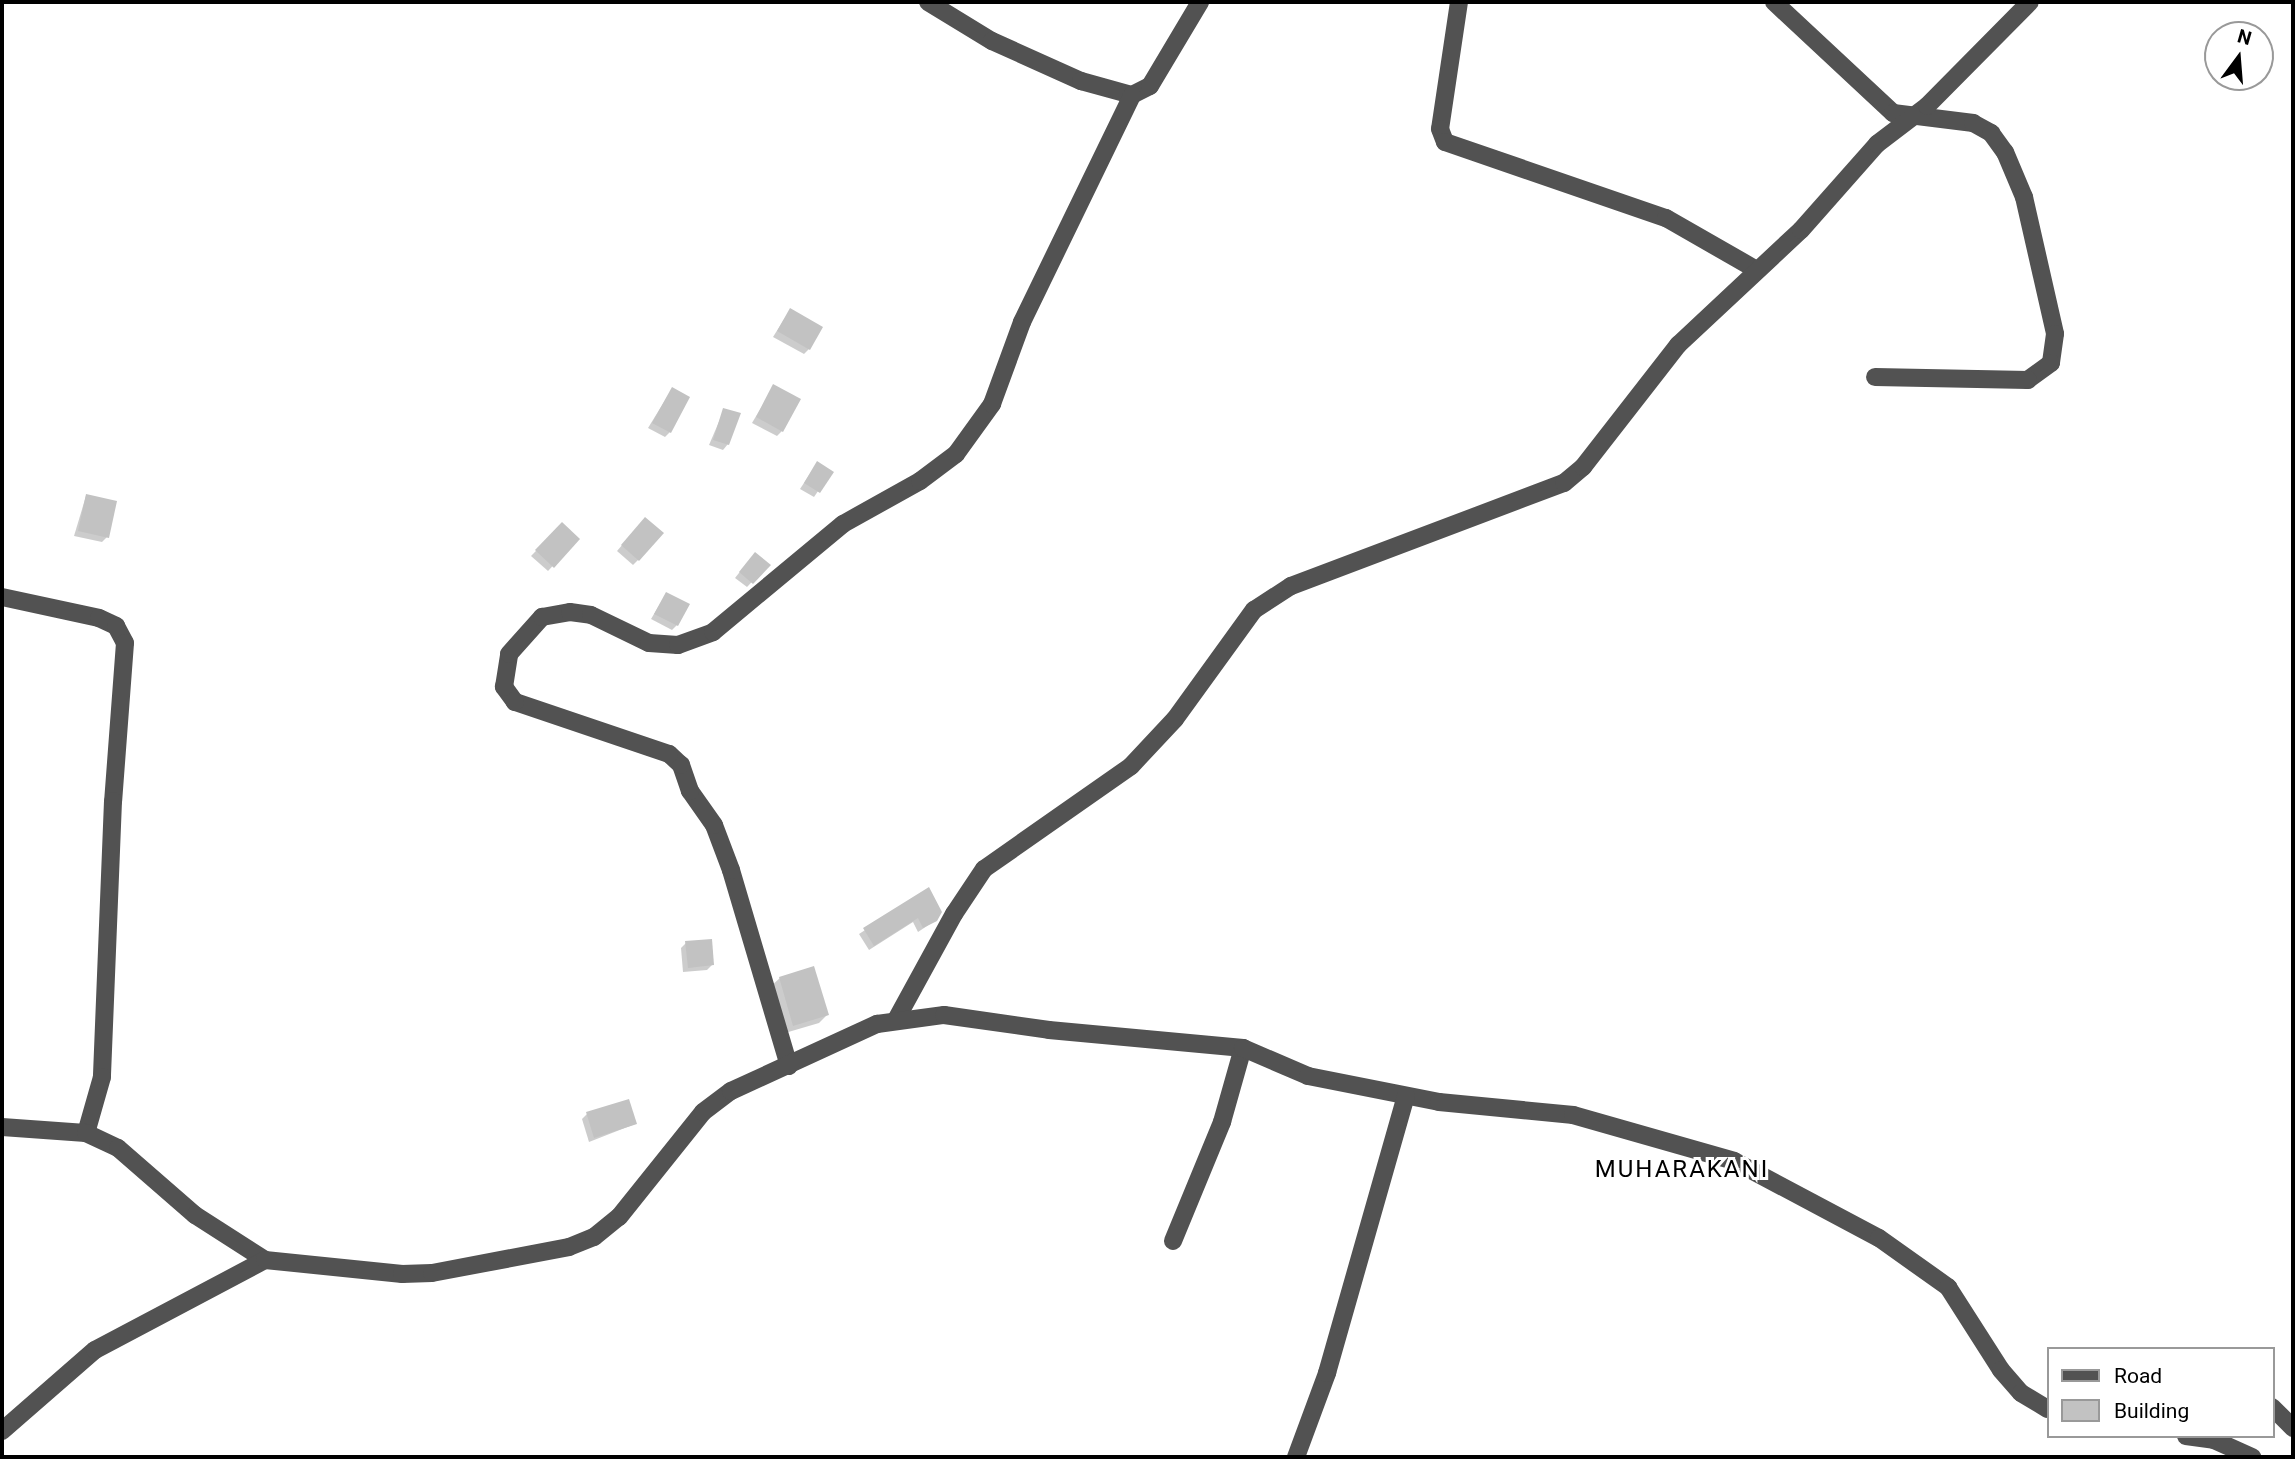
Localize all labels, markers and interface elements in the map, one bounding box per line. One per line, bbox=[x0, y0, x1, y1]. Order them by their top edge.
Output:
north arrow bbox=[2204, 21, 2274, 91]
text: N bbox=[2235, 24, 2254, 50]
district label: MUHARAKANI bbox=[1596, 1156, 1768, 1184]
legend bbox=[2046, 1347, 2274, 1438]
text: Road bbox=[2114, 1364, 2162, 1388]
text: Building bbox=[2114, 1399, 2189, 1423]

